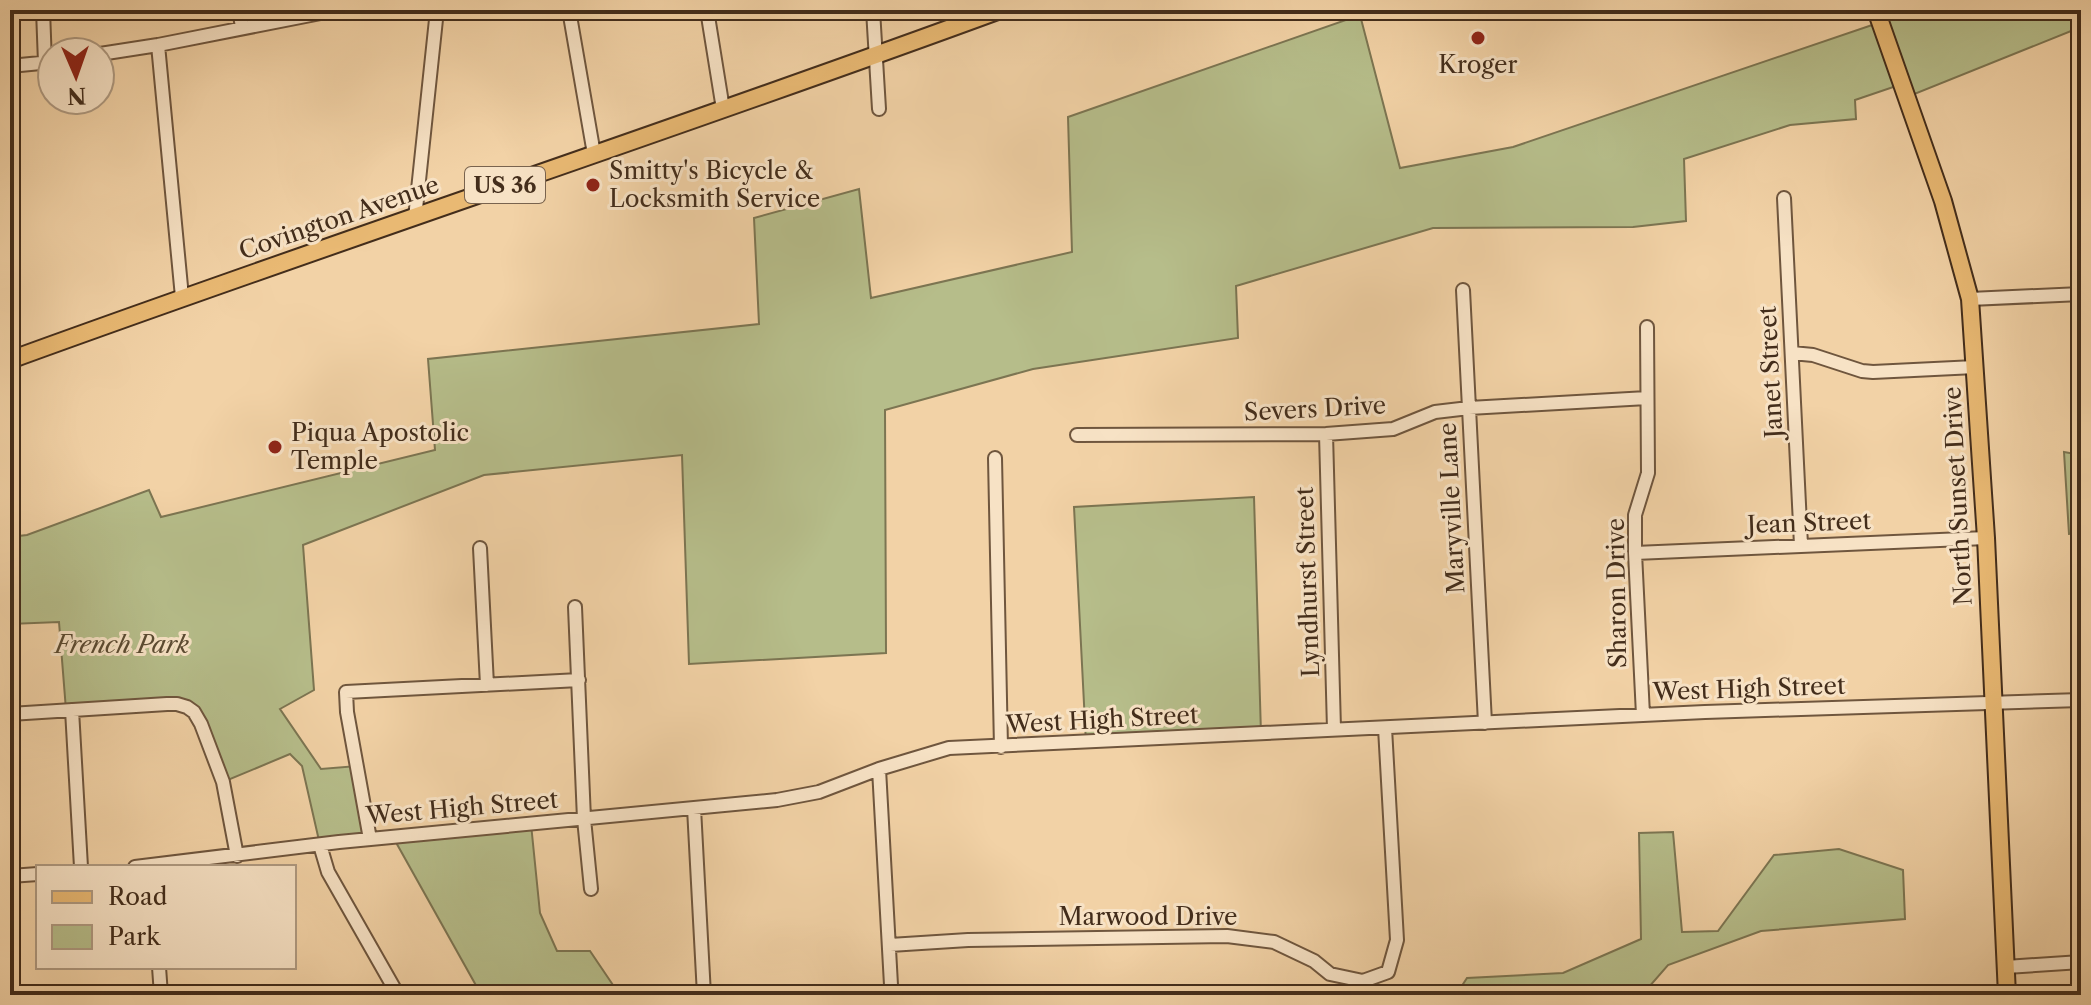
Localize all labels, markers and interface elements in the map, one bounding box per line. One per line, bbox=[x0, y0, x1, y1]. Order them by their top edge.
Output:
marker: Kroger bbox=[1469, 29, 1487, 47]
north arrow bbox=[36, 36, 116, 116]
place label: Kroger bbox=[1438, 50, 1518, 79]
text: N bbox=[67, 82, 87, 109]
place label: Smitty's Bicycle & Locksmith Service bbox=[609, 156, 820, 213]
road number: US 36 bbox=[465, 167, 545, 203]
street label: Covington Avenue bbox=[235, 170, 443, 265]
marker: Smitty's Bicycle & Locksmith Service bbox=[584, 176, 602, 194]
street label: Janet Street bbox=[1753, 305, 1789, 443]
street label: North Sunset Drive bbox=[1937, 386, 1978, 606]
street label: Severs Drive bbox=[1243, 390, 1387, 427]
place label: Piqua Apostolic Temple bbox=[291, 418, 469, 475]
street label: Maryville Lane bbox=[1433, 422, 1470, 594]
marker: Piqua Apostolic Temple bbox=[266, 438, 284, 456]
street label: Lyndhurst Street bbox=[1290, 486, 1325, 678]
street label: Jean Street bbox=[1743, 506, 1872, 539]
street label: Sharon Drive bbox=[1601, 518, 1632, 668]
park label: French Park bbox=[53, 630, 189, 659]
street label: West High Street bbox=[1651, 671, 1846, 706]
street label: West High Street bbox=[1004, 700, 1200, 739]
street label: West High Street bbox=[364, 785, 560, 830]
legend bbox=[36, 865, 296, 969]
text: Road bbox=[108, 882, 168, 911]
street label: Marwood Drive bbox=[1059, 902, 1237, 931]
text: Park bbox=[108, 922, 161, 951]

